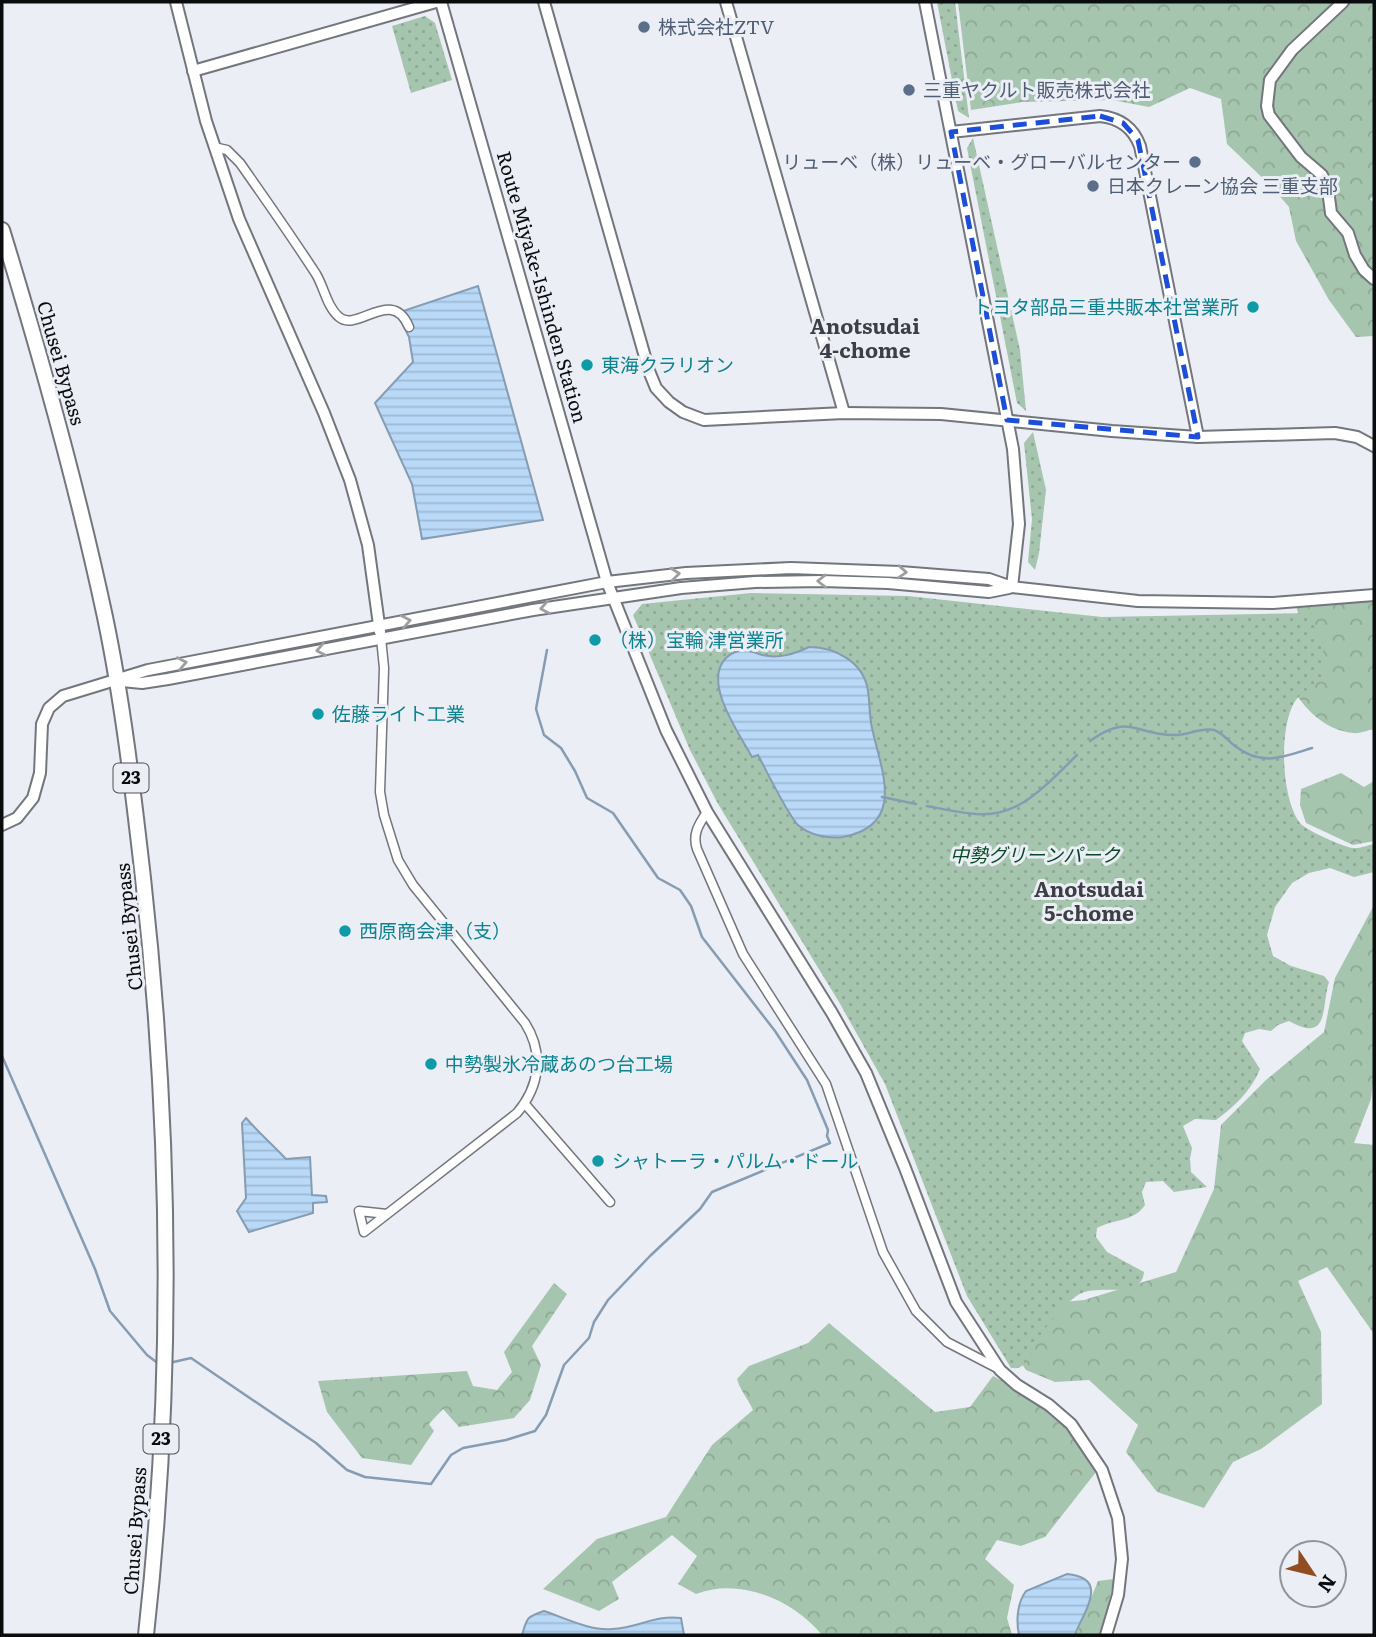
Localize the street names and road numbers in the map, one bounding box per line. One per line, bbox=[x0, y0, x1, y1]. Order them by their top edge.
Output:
street label: Route Miyake-Ishinden Station bbox=[491, 148, 595, 426]
street label: Chusei Bypass bbox=[31, 297, 93, 428]
road number: 23 bbox=[114, 764, 148, 792]
street label: Chusei Bypass bbox=[107, 862, 149, 992]
road number: 23 bbox=[144, 1424, 178, 1454]
street label: Chusei Bypass bbox=[116, 1466, 152, 1596]

